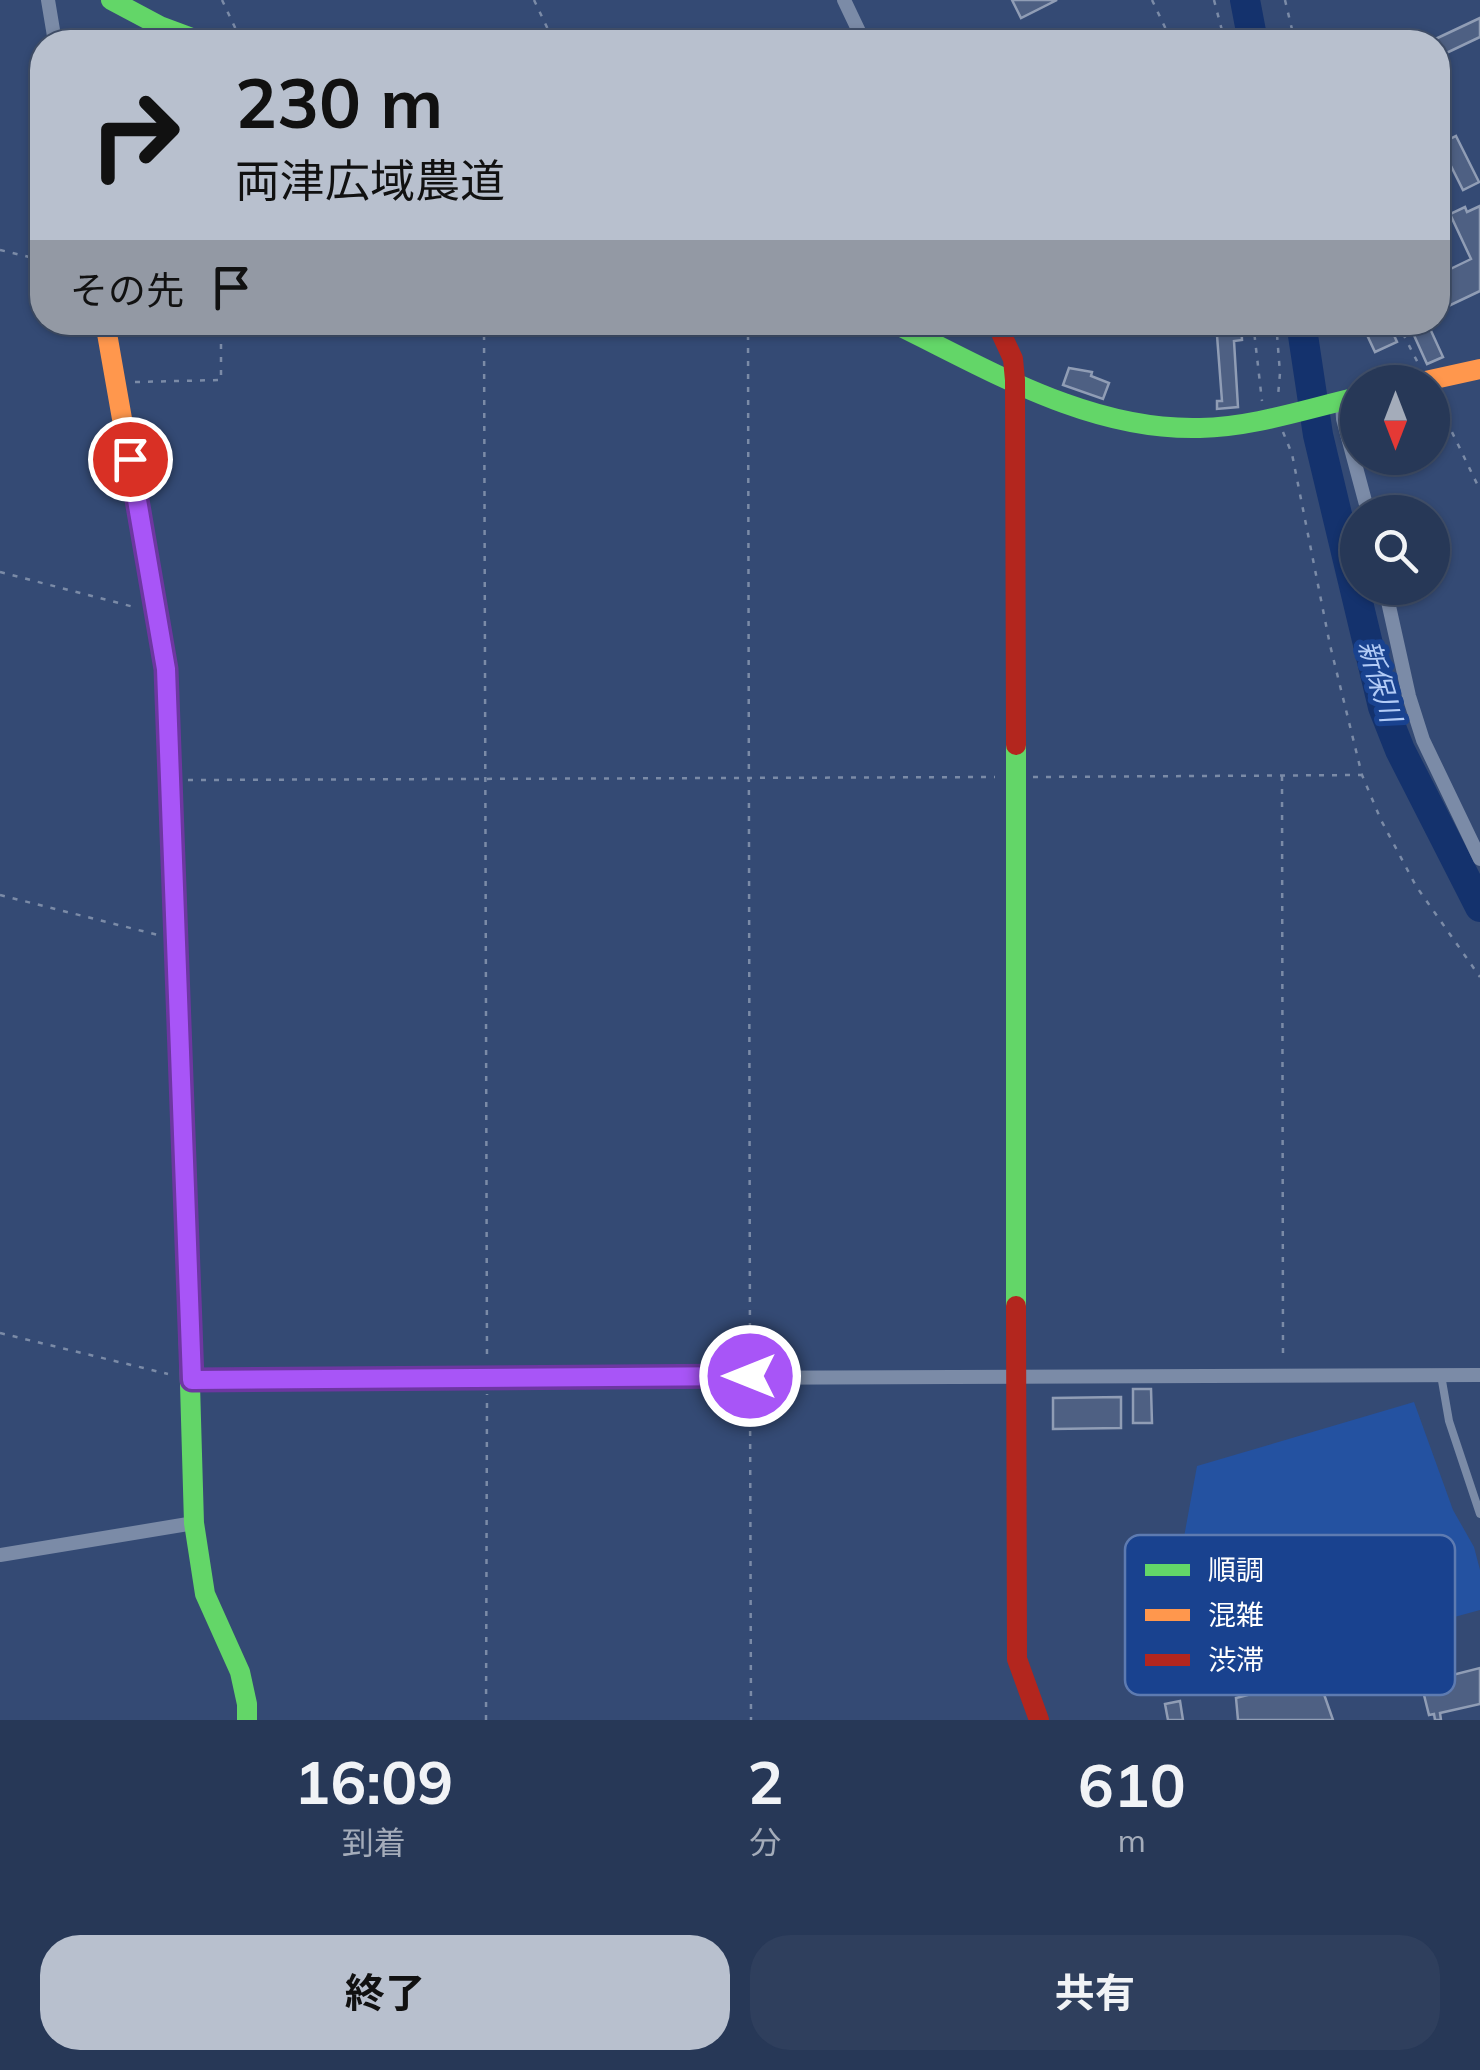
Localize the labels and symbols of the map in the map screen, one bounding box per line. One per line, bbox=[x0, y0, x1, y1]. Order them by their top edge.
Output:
north arrow bbox=[1340, 365, 1450, 475]
pin bbox=[88, 417, 173, 502]
water label: 新保川 bbox=[1351, 636, 1410, 729]
position arrow bbox=[698, 1324, 802, 1428]
legend bbox=[1125, 1535, 1455, 1695]
text: 順調 bbox=[1208, 1552, 1264, 1587]
text: 混雑 bbox=[1208, 1597, 1264, 1632]
text: 渋滞 bbox=[1208, 1642, 1264, 1677]

